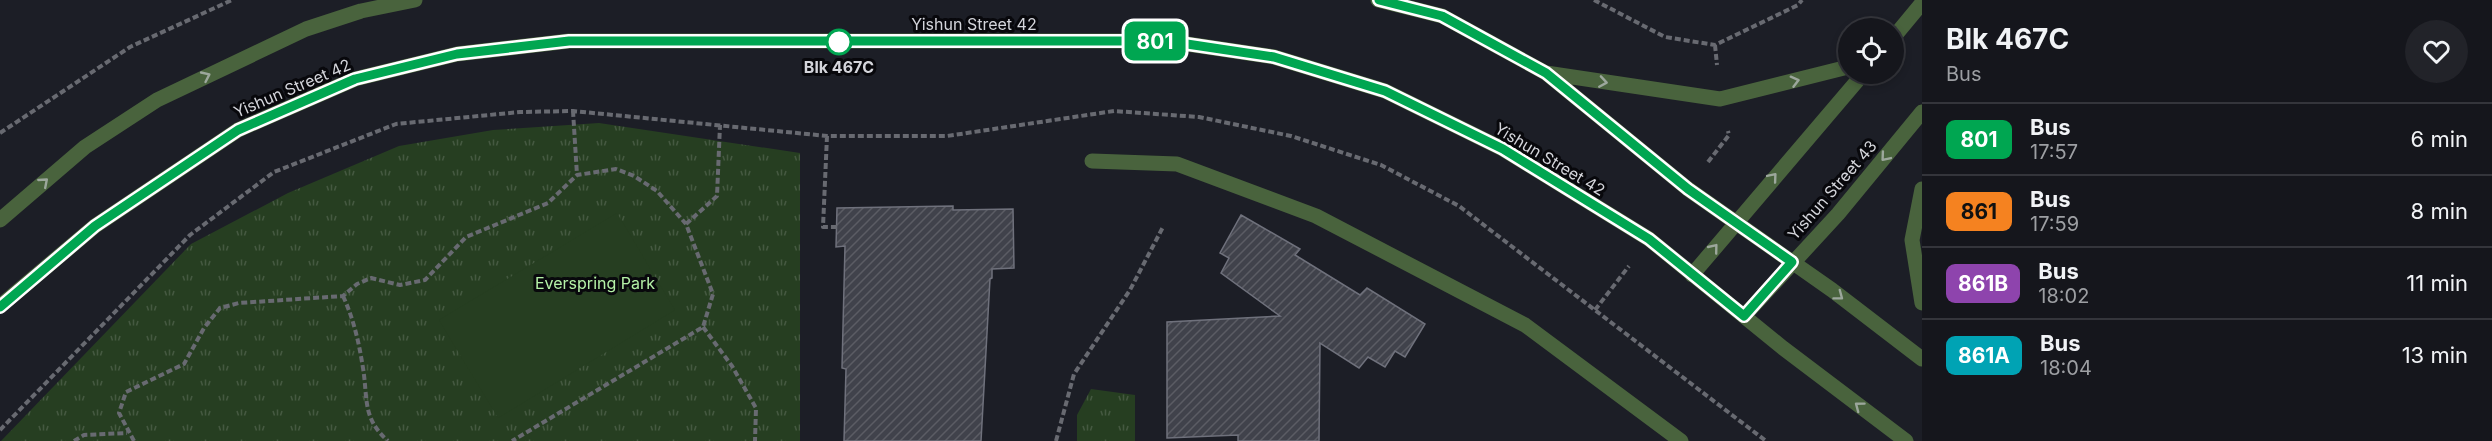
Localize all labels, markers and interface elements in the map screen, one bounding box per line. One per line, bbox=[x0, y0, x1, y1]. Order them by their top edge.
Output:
street label: Yishun Street 42 bbox=[911, 14, 1037, 34]
map controls bbox=[1838, 18, 1904, 84]
button: locate bbox=[1838, 18, 1904, 84]
button: heart bbox=[2405, 20, 2468, 83]
line badge: 801 bbox=[1120, 22, 1190, 60]
text: Blk 467C bbox=[1946, 22, 2069, 56]
marker: Blk 467C bbox=[826, 29, 852, 55]
text: 801 bbox=[1137, 29, 1173, 54]
street label: Yishun Street 42 bbox=[230, 54, 354, 122]
place label: Blk 467C bbox=[804, 57, 874, 77]
text: Bus bbox=[1946, 62, 1981, 86]
one-way arrow bbox=[200, 71, 211, 83]
one-way arrow bbox=[1598, 75, 1608, 88]
one-way arrow bbox=[1790, 75, 1800, 88]
text: Bus bbox=[2030, 114, 2071, 140]
street label: Yishun Street 42 bbox=[1491, 118, 1609, 200]
text: 6 min bbox=[2411, 126, 2468, 152]
text: 801 bbox=[1961, 127, 1997, 152]
street label: Yishun Street 43 bbox=[1783, 136, 1881, 244]
text: 17:57 bbox=[2030, 140, 2078, 164]
one-way arrow bbox=[1881, 151, 1892, 162]
one-way arrow bbox=[1766, 173, 1777, 184]
one-way arrow bbox=[37, 178, 48, 189]
text: Bus bbox=[2030, 186, 2071, 212]
text: 8 min bbox=[2411, 198, 2468, 224]
text: 861 bbox=[1961, 199, 1997, 224]
text: 17:59 bbox=[2030, 212, 2079, 236]
one-way arrow bbox=[1707, 244, 1718, 255]
text: Bus bbox=[2038, 258, 2079, 284]
text: 11 min bbox=[2406, 270, 2468, 296]
text: 861B bbox=[1958, 271, 2008, 296]
park label: Everspring Park bbox=[535, 273, 655, 293]
text: 18:02 bbox=[2038, 284, 2089, 308]
one-way arrow bbox=[1833, 288, 1844, 299]
text: Bus bbox=[2040, 330, 2081, 356]
text: 13 min bbox=[2402, 342, 2468, 368]
text: 861A bbox=[1958, 343, 2010, 368]
text: 18:04 bbox=[2040, 356, 2092, 380]
one-way arrow bbox=[1855, 402, 1866, 413]

